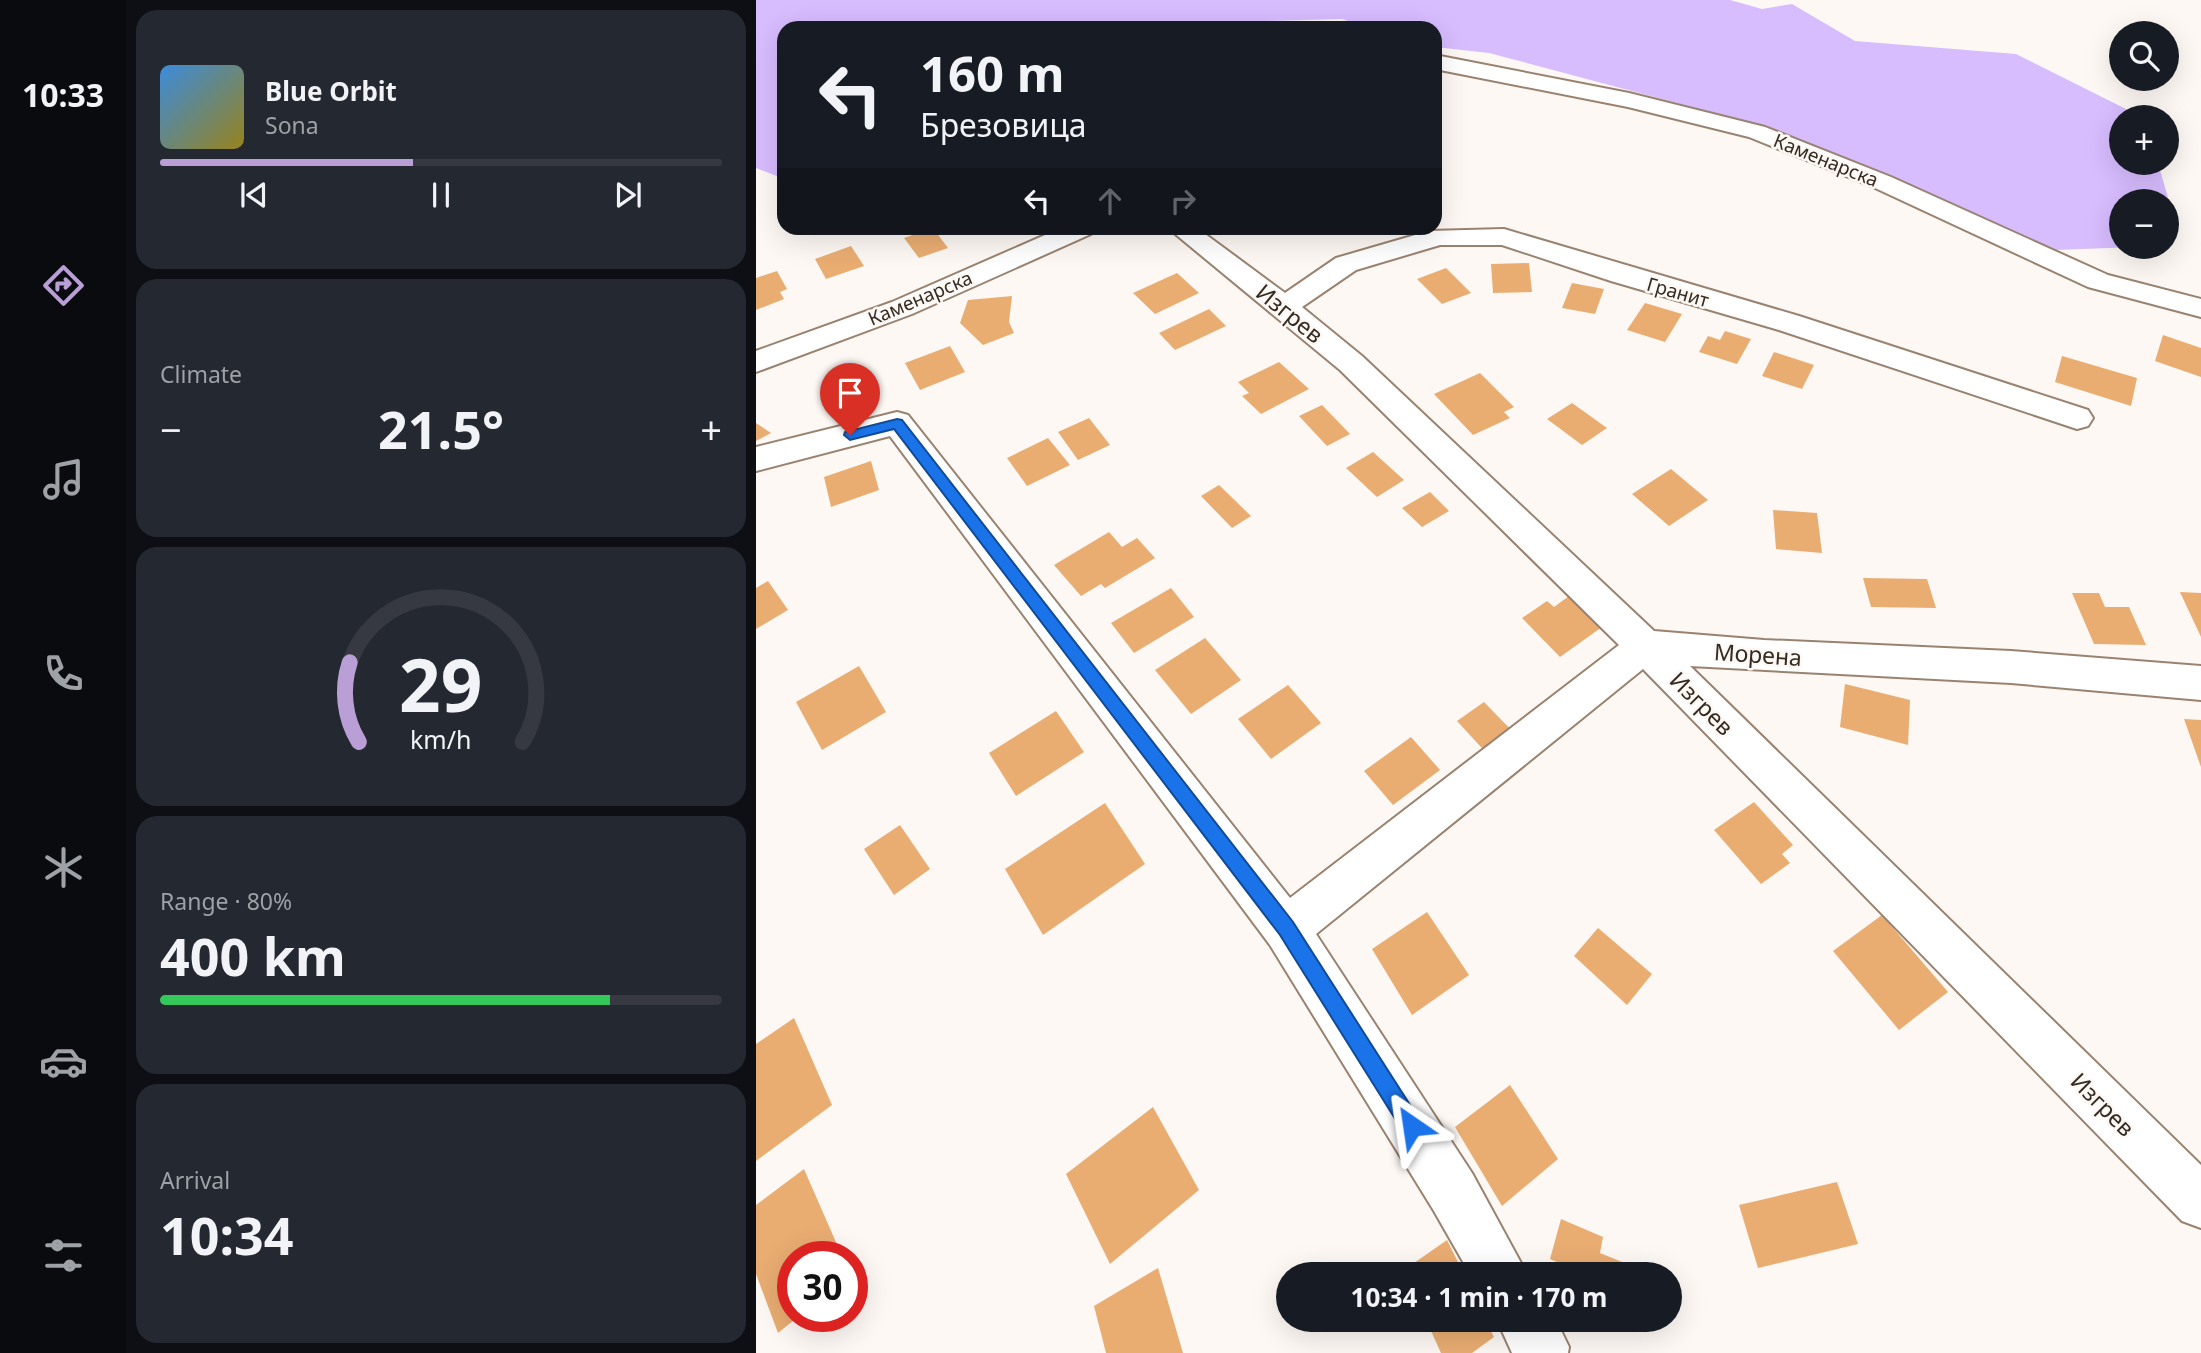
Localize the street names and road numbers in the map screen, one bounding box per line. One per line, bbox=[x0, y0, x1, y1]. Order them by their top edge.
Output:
street label: Каменарска bbox=[1770, 127, 1882, 193]
street label: Каменарска bbox=[864, 264, 976, 332]
street label: Гранит bbox=[1644, 271, 1712, 313]
street label: Изгрев bbox=[1249, 276, 1331, 350]
street label: Морена bbox=[1713, 635, 1803, 673]
street label: Изгрев bbox=[1663, 664, 1741, 742]
street label: Изгрев bbox=[2064, 1065, 2142, 1143]

